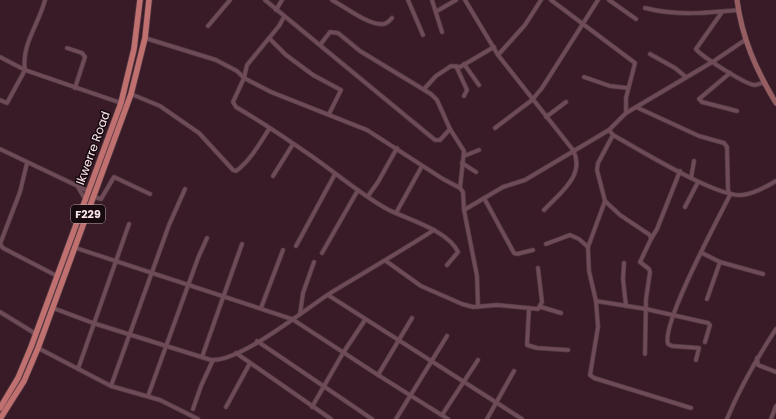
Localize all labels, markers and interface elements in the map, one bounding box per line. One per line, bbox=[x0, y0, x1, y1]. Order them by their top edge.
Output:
street label: Ikwerre Road bbox=[71, 109, 114, 187]
road number: F229 bbox=[71, 205, 105, 223]

